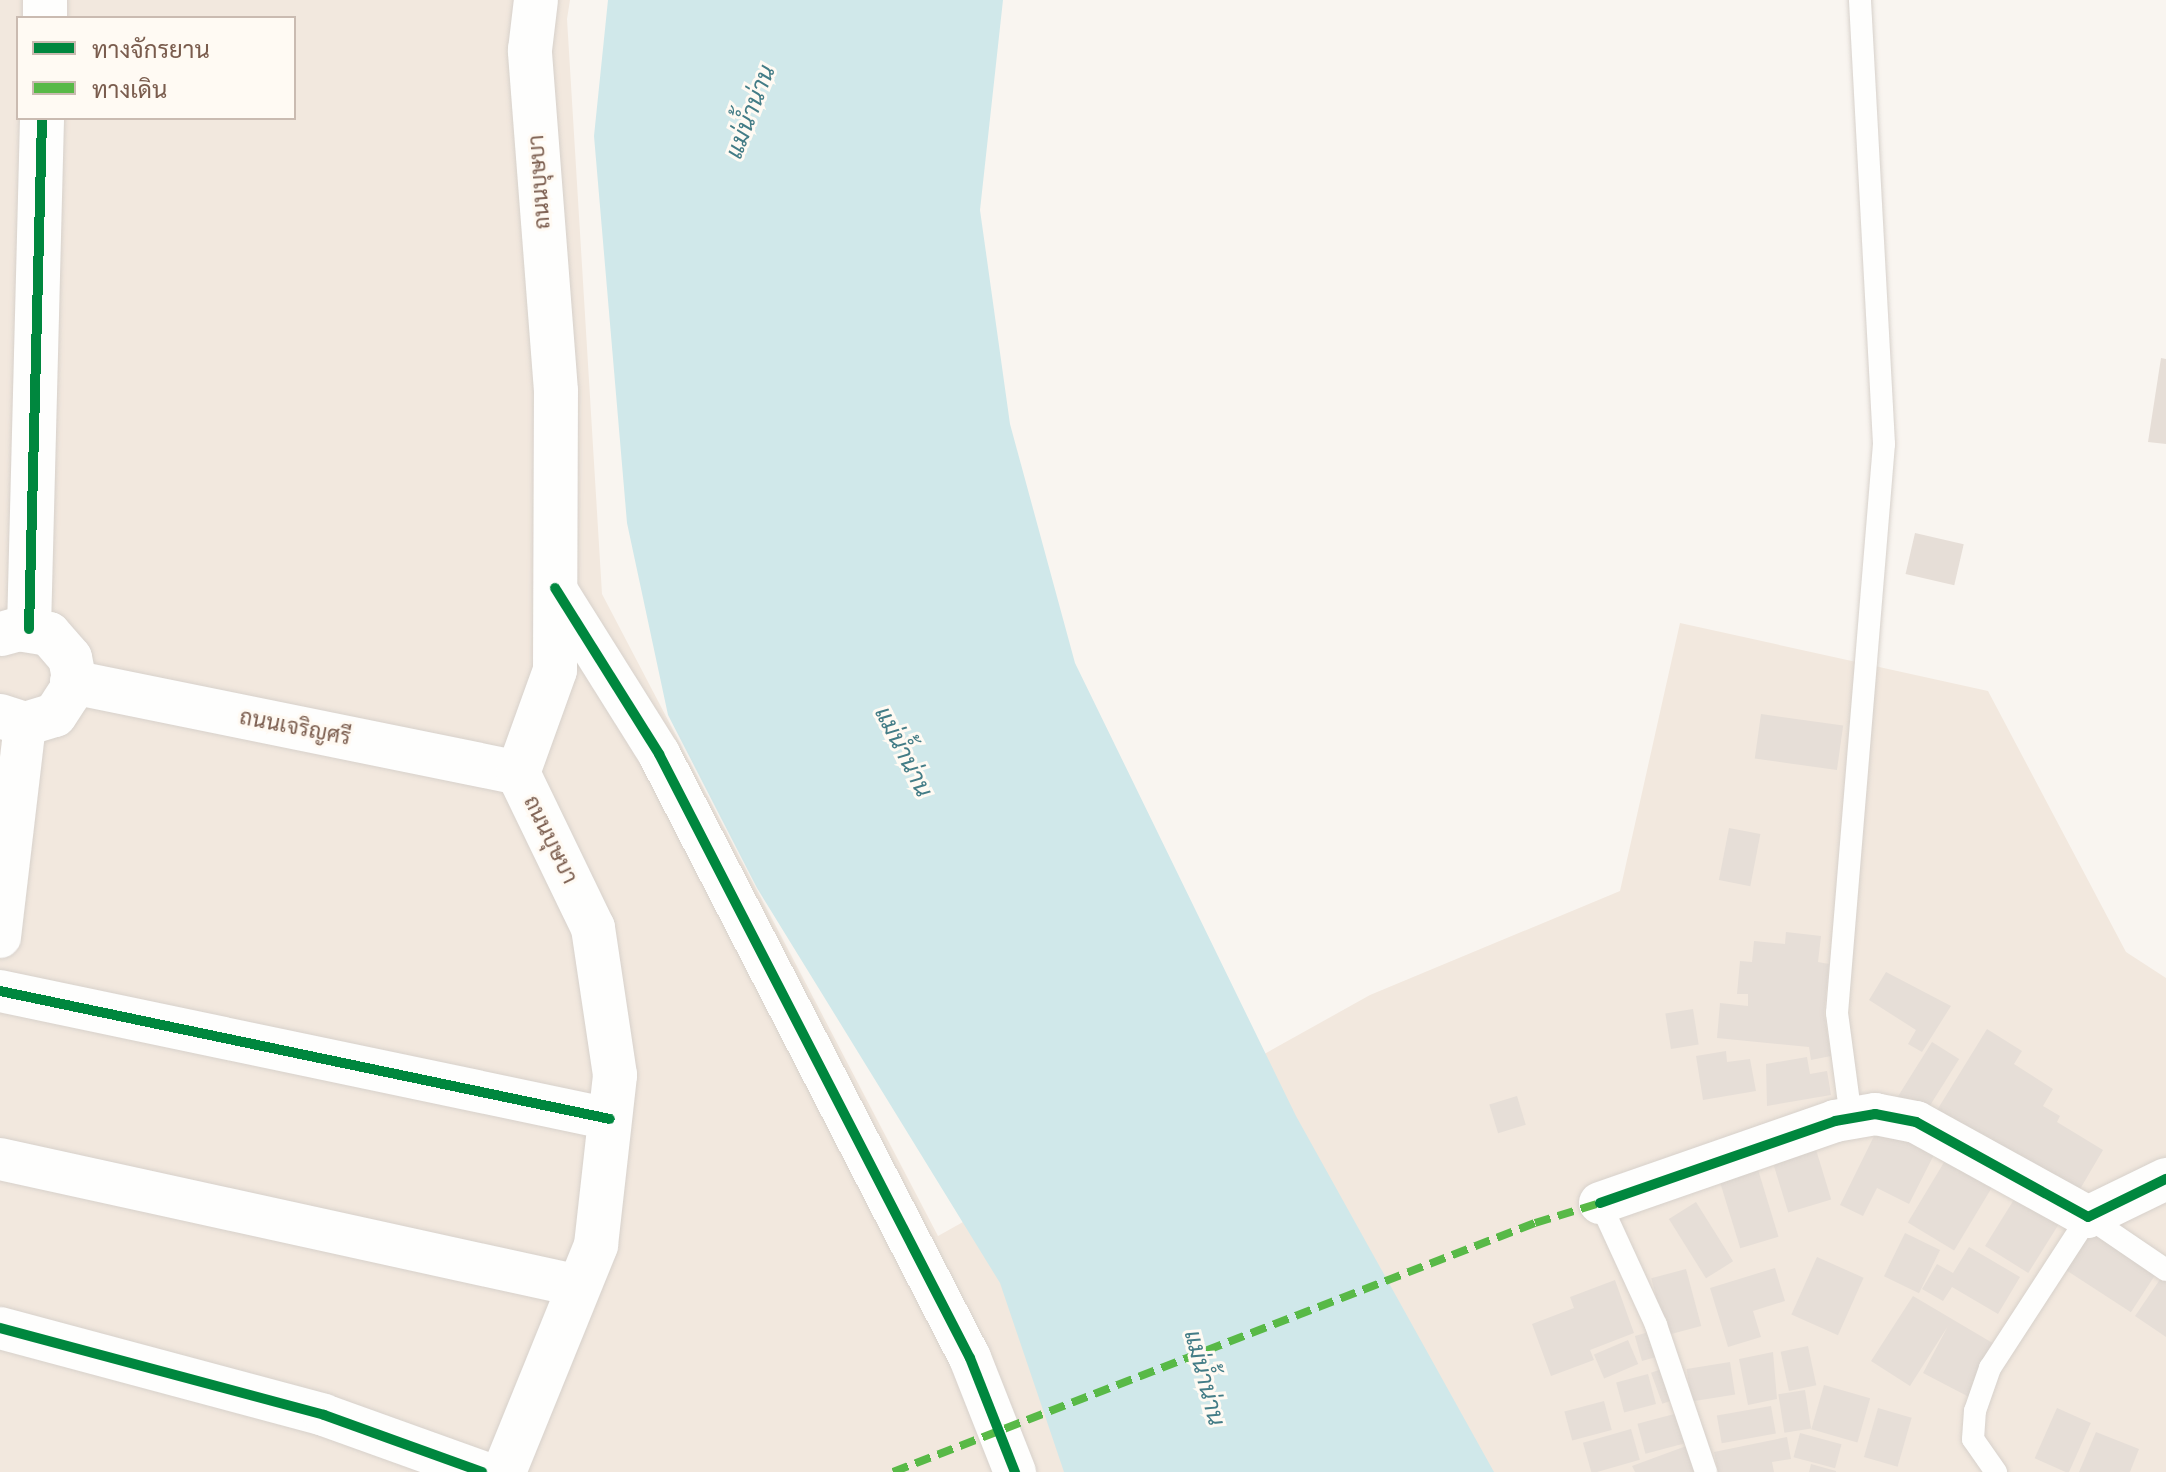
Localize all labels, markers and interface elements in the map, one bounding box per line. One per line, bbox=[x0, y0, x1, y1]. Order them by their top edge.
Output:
legend bbox=[16, 16, 296, 120]
text: ทางจักรยาน bbox=[92, 36, 210, 65]
water label: แม่น้ำน่าน bbox=[720, 61, 782, 163]
text: ทางเดิน bbox=[92, 76, 167, 105]
street label: ถนนบุษบา bbox=[524, 134, 556, 230]
water label: แม่น้ำน่าน bbox=[868, 702, 938, 802]
street label: ถนนเจริญศรี bbox=[237, 704, 353, 752]
street label: ถนนบุษบา bbox=[517, 792, 583, 888]
water label: แม่น้ำน่าน bbox=[1177, 1327, 1231, 1429]

